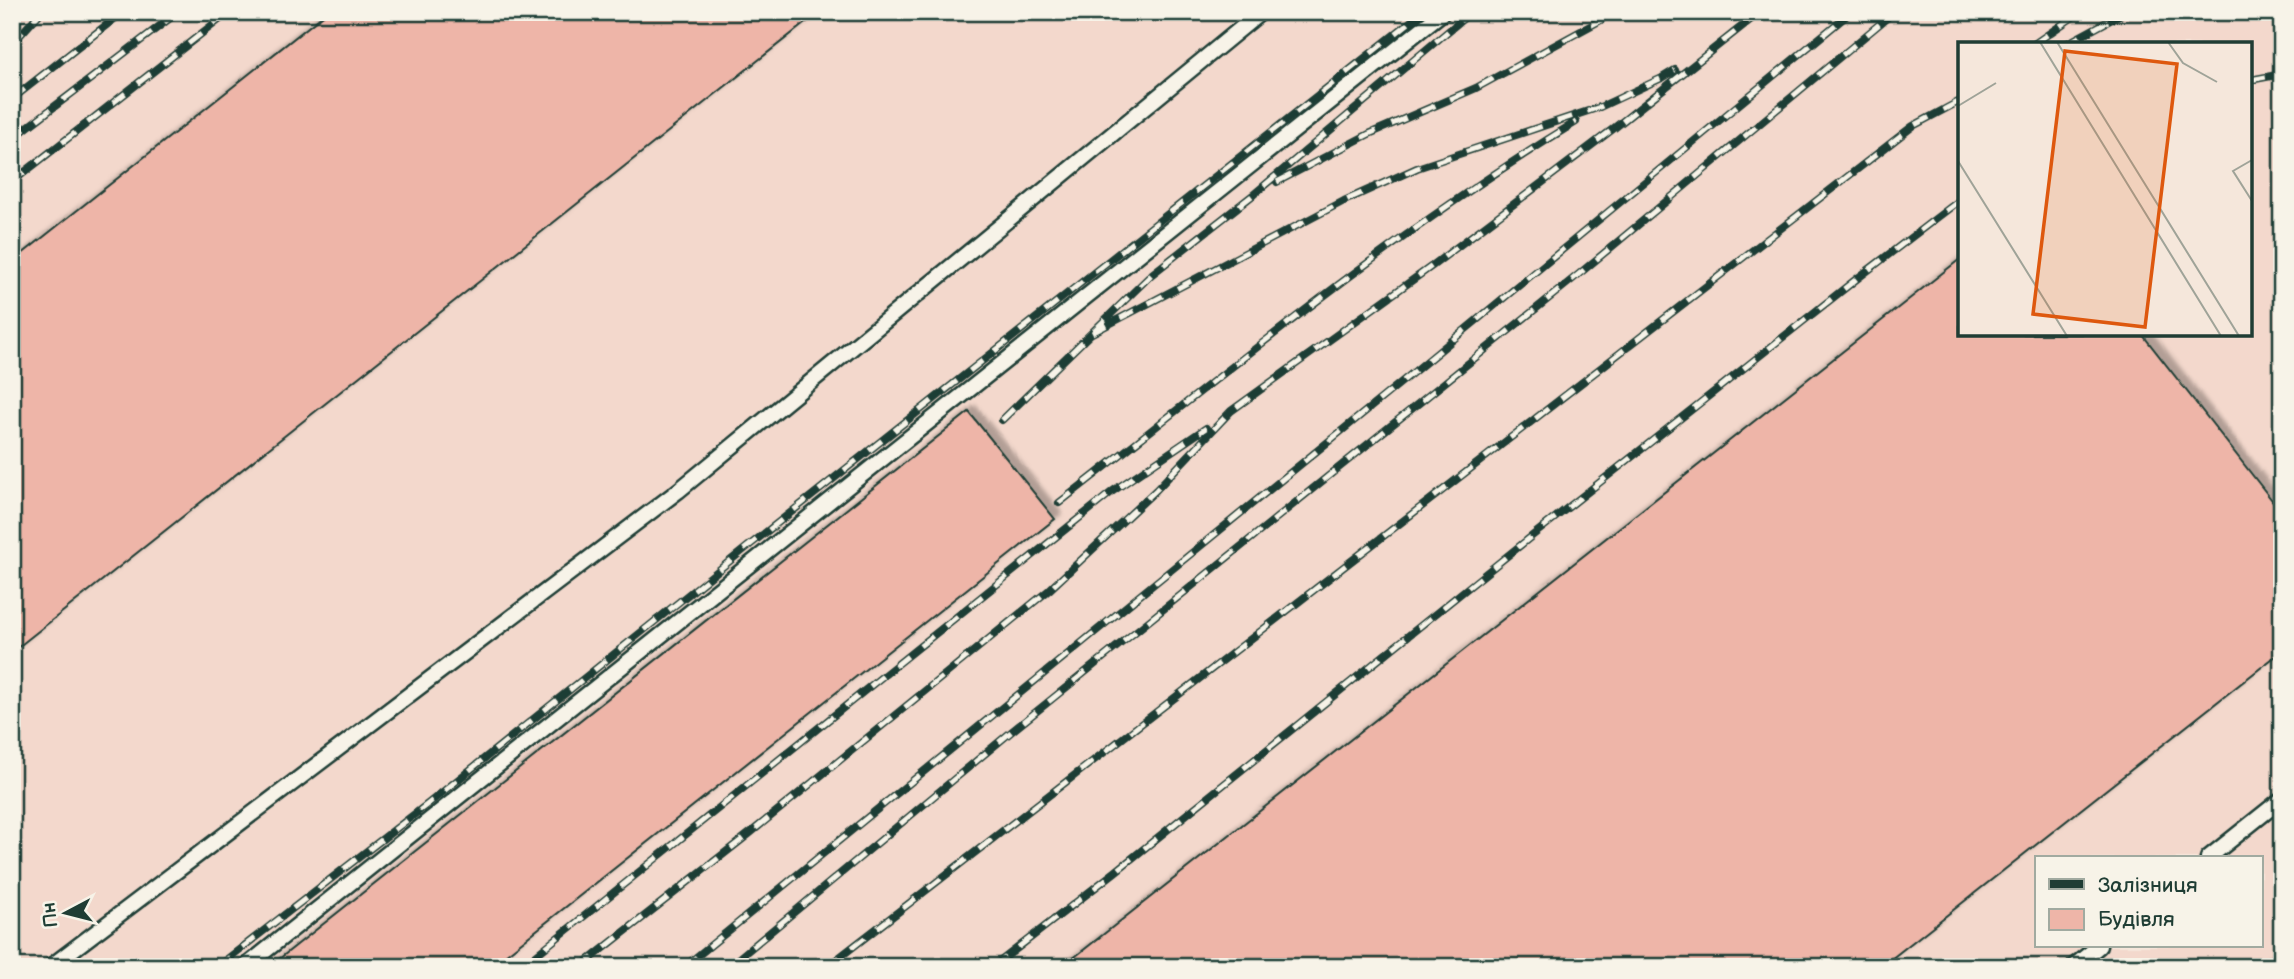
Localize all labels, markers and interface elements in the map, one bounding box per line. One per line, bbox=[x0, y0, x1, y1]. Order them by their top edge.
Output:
inset map bbox=[1958, 42, 2252, 336]
legend bbox=[2035, 856, 2262, 948]
text: Залізниця bbox=[2098, 873, 2198, 898]
north arrow bbox=[32, 878, 102, 948]
text: Пн bbox=[38, 901, 64, 929]
text: Будівля bbox=[2098, 907, 2175, 932]

